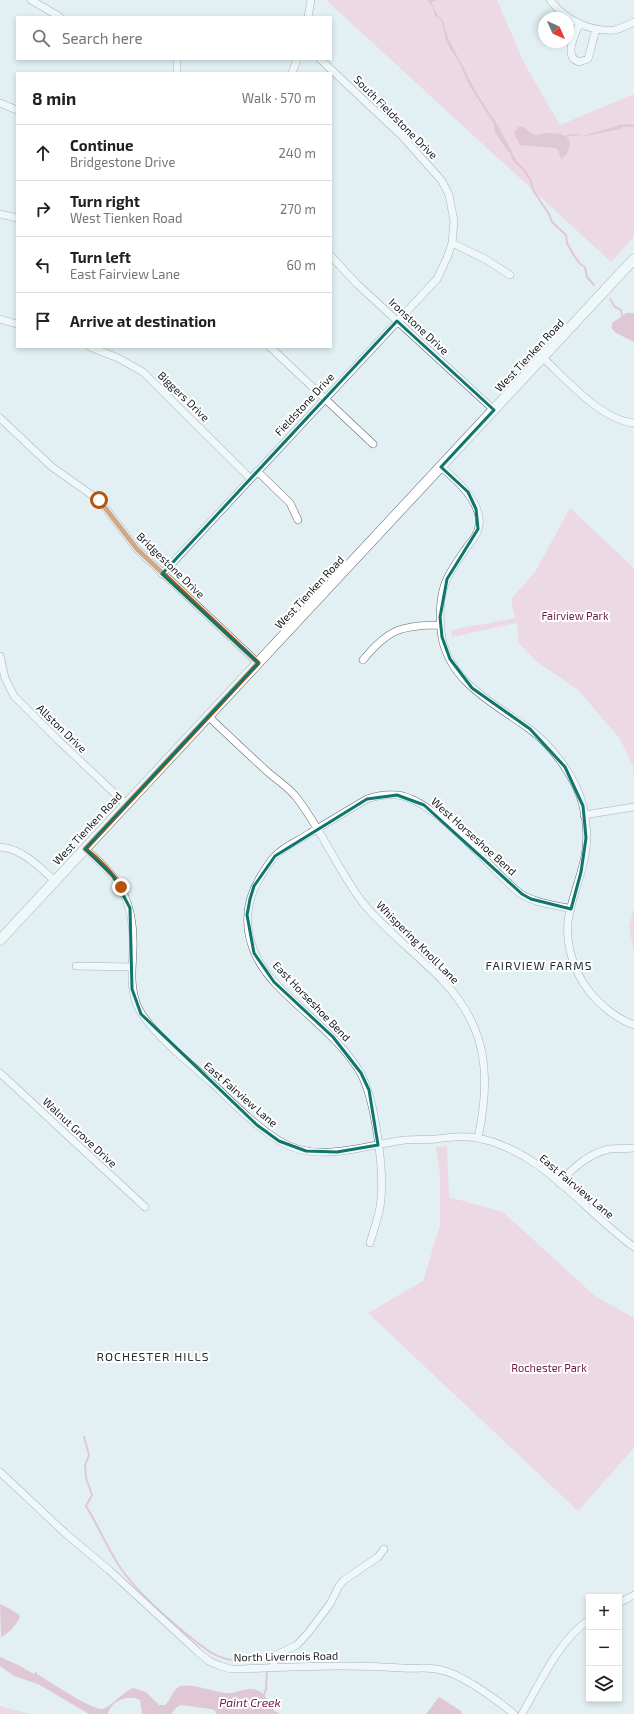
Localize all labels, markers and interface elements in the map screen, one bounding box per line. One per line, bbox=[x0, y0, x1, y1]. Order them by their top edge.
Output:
north arrow bbox=[538, 12, 574, 48]
search box bbox=[16, 16, 332, 60]
icon: search bbox=[30, 27, 52, 49]
text: Search here bbox=[62, 29, 143, 47]
street label: South Fieldstone Drive bbox=[352, 73, 441, 162]
text: 8 min bbox=[32, 88, 76, 108]
text: Walk · 570 m bbox=[242, 90, 316, 106]
text: Continue bbox=[70, 136, 133, 154]
icon: ahead bbox=[32, 142, 54, 164]
text: 240 m bbox=[279, 145, 316, 161]
text: Bridgestone Drive bbox=[70, 154, 175, 170]
text: Turn right bbox=[70, 192, 140, 210]
icon: right bbox=[32, 198, 54, 220]
text: 270 m bbox=[280, 201, 316, 217]
text: West Tienken Road bbox=[70, 210, 182, 226]
text: Turn left bbox=[70, 248, 131, 266]
icon: left bbox=[32, 254, 54, 276]
text: 60 m bbox=[286, 257, 316, 273]
text: East Fairview Lane bbox=[70, 266, 180, 282]
street label: Ironstone Drive bbox=[387, 295, 452, 357]
icon: arrive bbox=[32, 310, 54, 332]
text: Arrive at destination bbox=[70, 312, 216, 330]
street label: West Tienken Road bbox=[492, 316, 566, 394]
street label: Biggers Drive bbox=[156, 368, 212, 424]
street label: Fieldstone Drive bbox=[272, 370, 336, 438]
route start bbox=[90, 491, 108, 509]
street label: Bridgestone Drive bbox=[134, 529, 208, 601]
street label: West Tienken Road bbox=[272, 553, 346, 631]
park label: Fairview Park bbox=[541, 609, 609, 622]
street label: Allston Drive bbox=[34, 701, 90, 755]
street label: West Tienken Road bbox=[50, 789, 124, 867]
street label: West Horseshoe Bend bbox=[429, 794, 519, 878]
route end bbox=[112, 878, 130, 896]
street label: Whispering Knoll Lane bbox=[374, 898, 462, 986]
street label: East Horseshoe Bend bbox=[271, 958, 353, 1044]
district label: FAIRVIEW FARMS bbox=[486, 958, 592, 972]
street label: East Fairview Lane bbox=[202, 1059, 280, 1129]
street label: Walnut Grove Drive bbox=[40, 1094, 120, 1170]
street label: East Fairview Lane bbox=[537, 1151, 617, 1221]
district label: ROCHESTER HILLS bbox=[97, 1349, 209, 1363]
park label: Rochester Park bbox=[511, 1361, 587, 1374]
map controls bbox=[586, 1594, 622, 1702]
button: + bbox=[586, 1594, 622, 1630]
button: − bbox=[586, 1630, 622, 1666]
street label: North Livernois Road bbox=[234, 1649, 338, 1663]
button: layers bbox=[586, 1666, 622, 1702]
water label: Paint Creek bbox=[219, 1695, 281, 1709]

